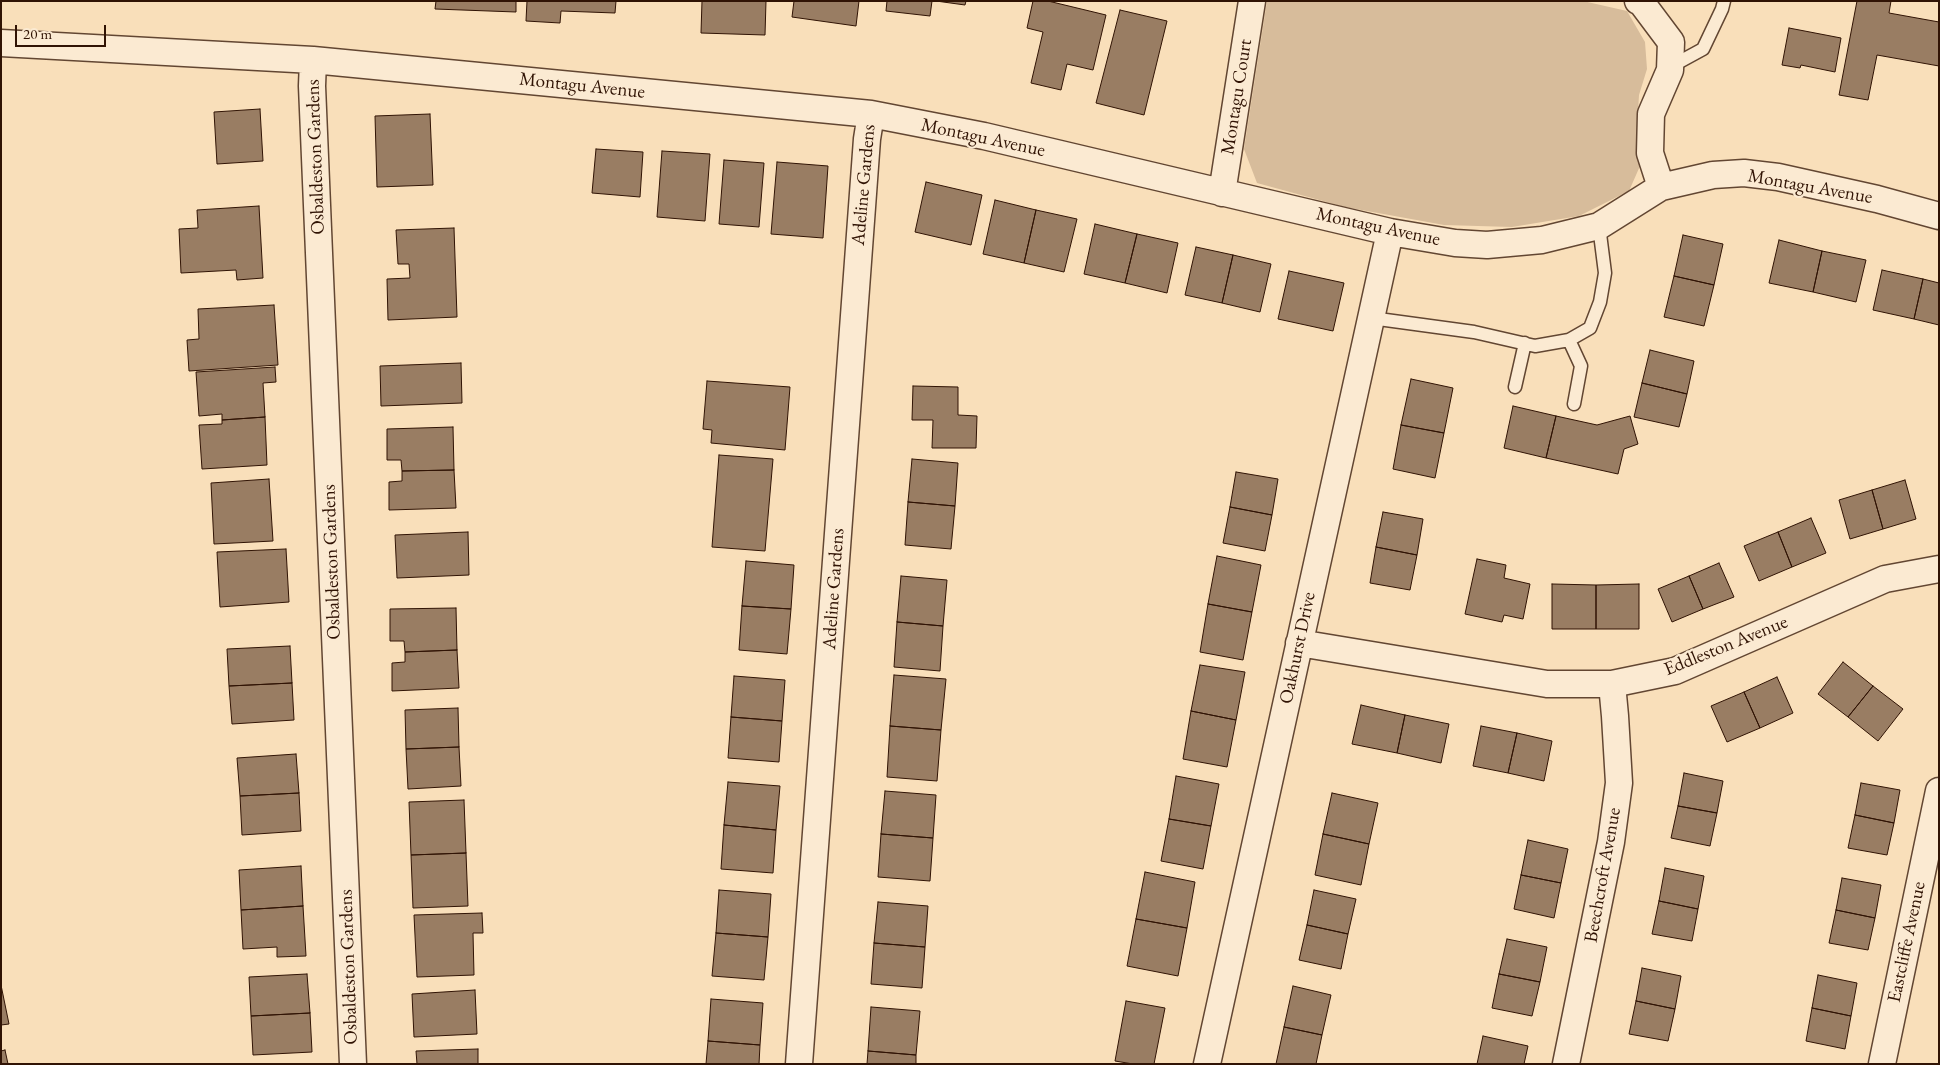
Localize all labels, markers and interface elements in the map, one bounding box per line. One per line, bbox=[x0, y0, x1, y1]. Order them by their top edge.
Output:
scale bar bbox=[18, 15, 109, 47]
text: 20 m bbox=[23, 24, 52, 43]
street label: Montagu Court bbox=[1217, 37, 1257, 157]
street label: Montagu Avenue bbox=[518, 68, 646, 104]
street label: Osbaldeston Gardens bbox=[302, 79, 330, 235]
street label: Montagu Avenue bbox=[919, 114, 1047, 162]
street label: Adeline Gardens bbox=[847, 123, 881, 247]
street label: Montagu Avenue bbox=[1746, 165, 1874, 209]
street label: Montagu Avenue bbox=[1314, 203, 1442, 251]
street label: Osbaldeston Gardens bbox=[318, 484, 346, 640]
street label: Adeline Gardens bbox=[818, 528, 850, 650]
street label: Oakhurst Drive bbox=[1275, 590, 1321, 706]
street label: Eddleston Avenue bbox=[1661, 611, 1791, 681]
street label: Beechcroft Avenue bbox=[1580, 806, 1626, 944]
street label: Eastcliffe Avenue bbox=[1883, 879, 1931, 1005]
street label: Osbaldeston Gardens bbox=[335, 889, 363, 1045]

